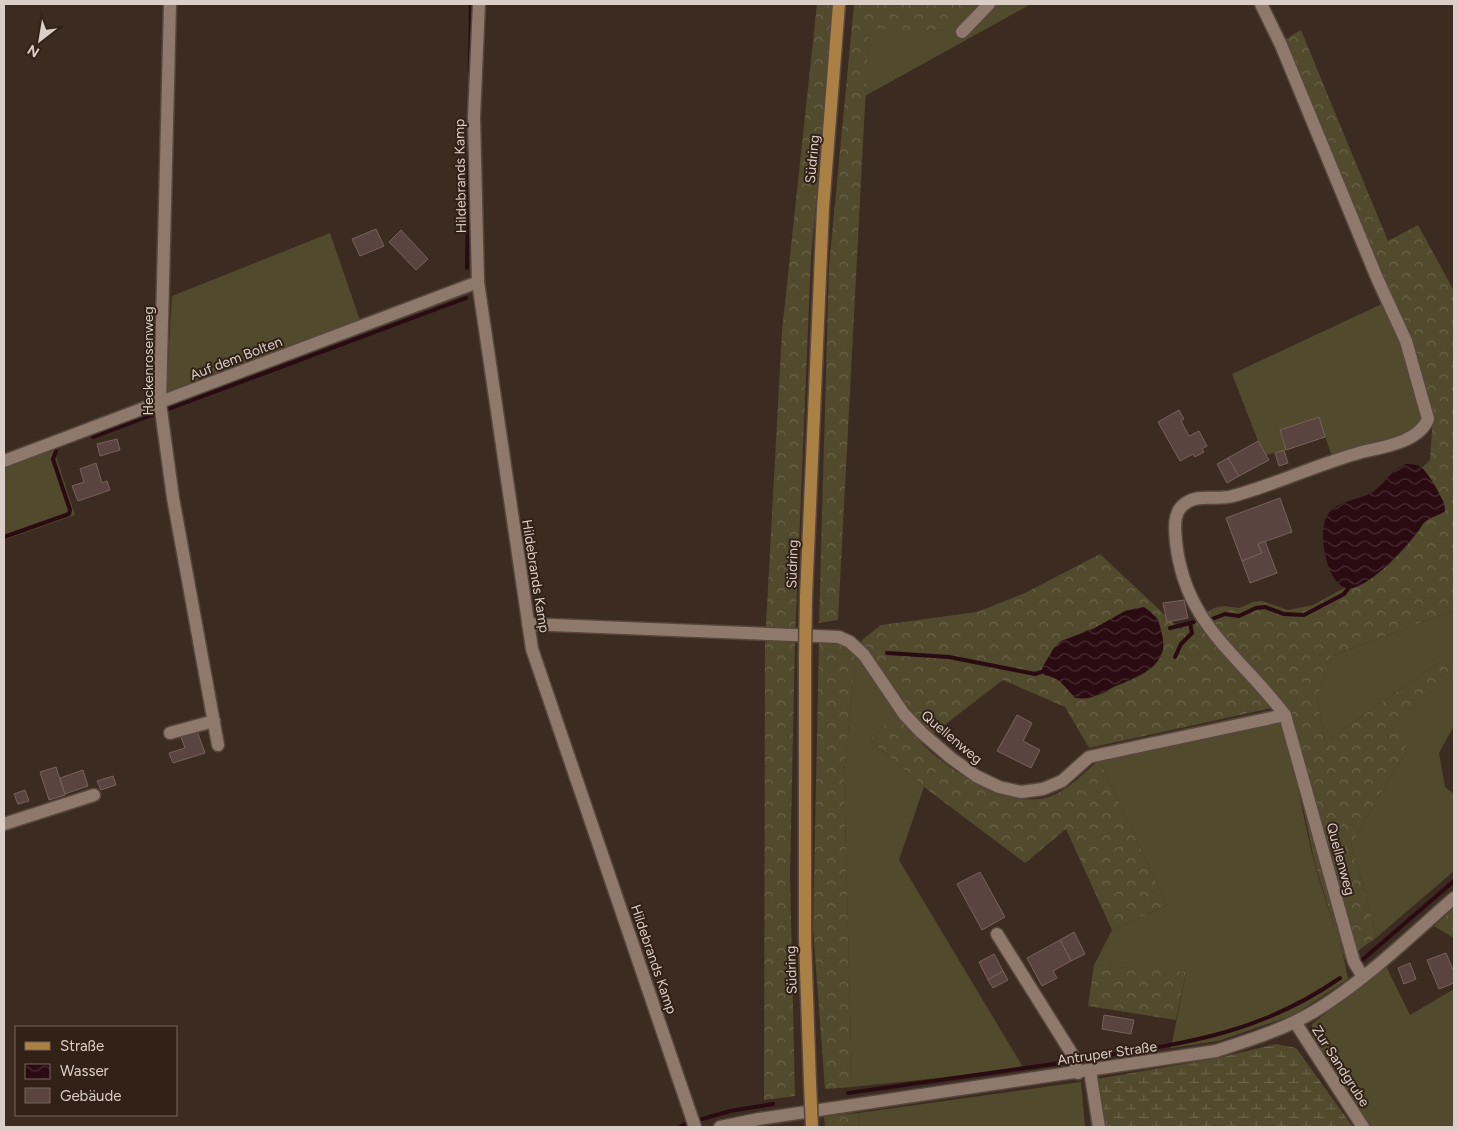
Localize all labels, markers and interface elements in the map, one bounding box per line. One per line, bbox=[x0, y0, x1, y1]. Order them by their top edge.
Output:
north arrow bbox=[15, 15, 65, 65]
text: N bbox=[25, 41, 43, 61]
street label: Hildebrands Kamp bbox=[451, 119, 470, 233]
street label: Südring bbox=[802, 134, 823, 184]
street label: Heckenrosenweg bbox=[140, 306, 157, 416]
street label: Auf dem Bolten bbox=[188, 333, 285, 384]
street label: Hildebrands Kamp bbox=[518, 518, 553, 634]
street label: Südring bbox=[783, 539, 802, 589]
street label: Quellenweg bbox=[918, 707, 986, 768]
street label: Quellenweg bbox=[1323, 821, 1358, 897]
street label: Hildebrands Kamp bbox=[627, 902, 680, 1016]
street label: Südring bbox=[782, 945, 801, 995]
street label: Zur Sandgrube bbox=[1308, 1023, 1373, 1110]
legend bbox=[15, 1026, 178, 1116]
text: Straße bbox=[60, 1037, 104, 1055]
street label: Antruper Straße bbox=[1056, 1038, 1158, 1069]
text: Wasser bbox=[60, 1062, 109, 1080]
text: Gebäude bbox=[60, 1087, 121, 1105]

